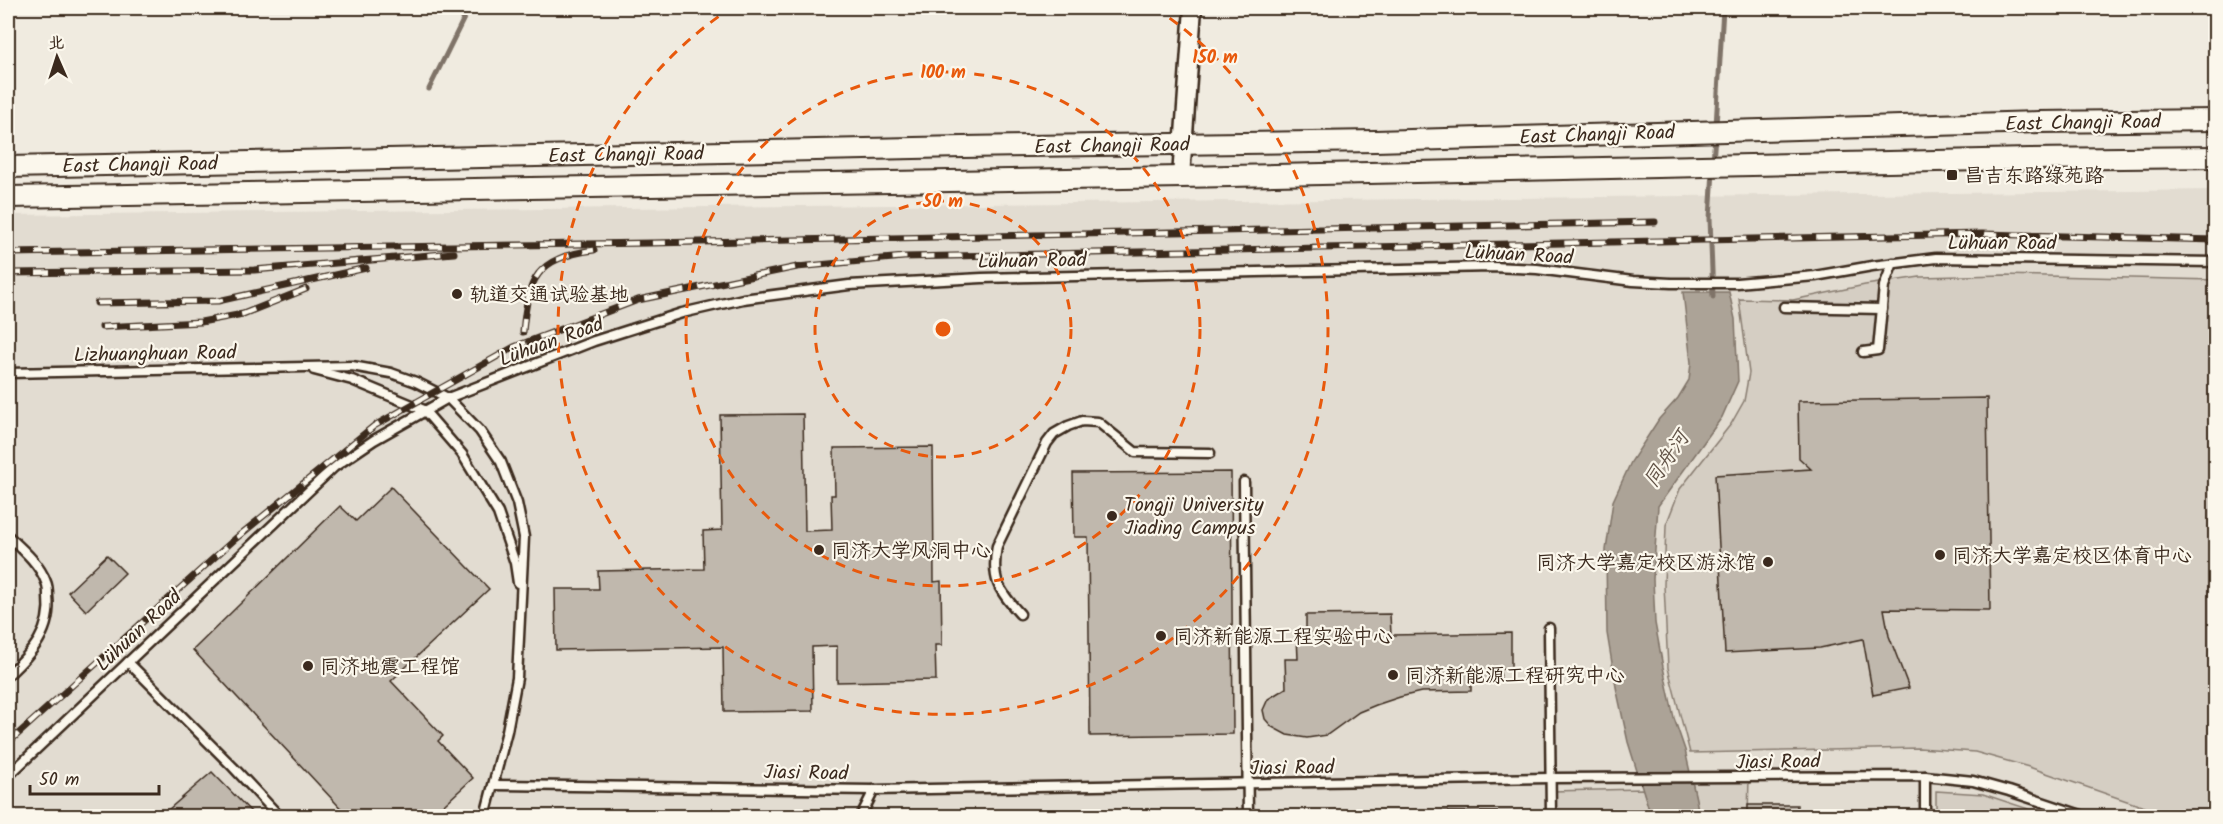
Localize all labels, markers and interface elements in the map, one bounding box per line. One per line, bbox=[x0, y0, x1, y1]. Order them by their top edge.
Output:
north arrow bbox=[27, 27, 87, 87]
text: 北 bbox=[48, 31, 65, 56]
text: 150 m bbox=[1192, 44, 1238, 73]
text: 100 m bbox=[920, 59, 966, 88]
street label: East Changji Road bbox=[2005, 107, 2162, 141]
street label: East Changji Road bbox=[1519, 117, 1676, 155]
street label: East Changji Road bbox=[1034, 130, 1191, 164]
street label: East Changji Road bbox=[548, 139, 705, 173]
street label: East Changji Road bbox=[62, 149, 219, 183]
place label: 昌吉东路绿苑路 bbox=[1964, 161, 2105, 193]
marker: 昌吉东路绿苑路 bbox=[1945, 168, 1959, 182]
text: 50 m bbox=[922, 188, 963, 217]
street label: Lühuan Road bbox=[1948, 228, 2058, 260]
street label: Lühuan Road bbox=[1464, 237, 1575, 275]
street label: Lühuan Road bbox=[977, 245, 1088, 279]
place label: 轨道交通试验基地 bbox=[469, 280, 629, 312]
marker: 轨道交通试验基地 bbox=[450, 287, 464, 301]
street label: Lühuan Road bbox=[495, 309, 609, 377]
centre of rings bbox=[933, 319, 953, 339]
street label: Lizhuanghuan Road bbox=[73, 338, 238, 372]
water label: 同舟河 bbox=[1636, 422, 1700, 495]
place label: Tongji University Jiading Campus bbox=[1124, 490, 1264, 545]
marker: Tongji University Jiading Campus bbox=[1105, 509, 1119, 523]
place label: 同济大学风洞中心 bbox=[831, 536, 991, 568]
place label: 同济大学嘉定校区体育中心 bbox=[1952, 541, 2192, 573]
marker: 同济大学风洞中心 bbox=[812, 543, 826, 557]
place label: 同济大学嘉定校区游泳馆 bbox=[1536, 548, 1756, 580]
marker: 同济大学嘉定校区体育中心 bbox=[1933, 548, 1947, 562]
marker: 同济大学嘉定校区游泳馆 bbox=[1761, 555, 1775, 569]
street label: Lühuan Road bbox=[89, 582, 191, 680]
place label: 同济新能源工程实验中心 bbox=[1173, 622, 1393, 654]
marker: 同济新能源工程实验中心 bbox=[1154, 629, 1168, 643]
place label: 同济地震工程馆 bbox=[320, 652, 460, 684]
marker: 同济地震工程馆 bbox=[301, 659, 315, 673]
place label: 同济新能源工程研究中心 bbox=[1405, 661, 1625, 693]
marker: 同济新能源工程研究中心 bbox=[1386, 668, 1400, 682]
street label: Jiasi Road bbox=[1735, 746, 1822, 780]
street label: Jiasi Road bbox=[1249, 752, 1336, 786]
street label: Jiasi Road bbox=[763, 757, 850, 791]
scale bar bbox=[30, 758, 159, 796]
text: 50 m bbox=[39, 766, 79, 795]

